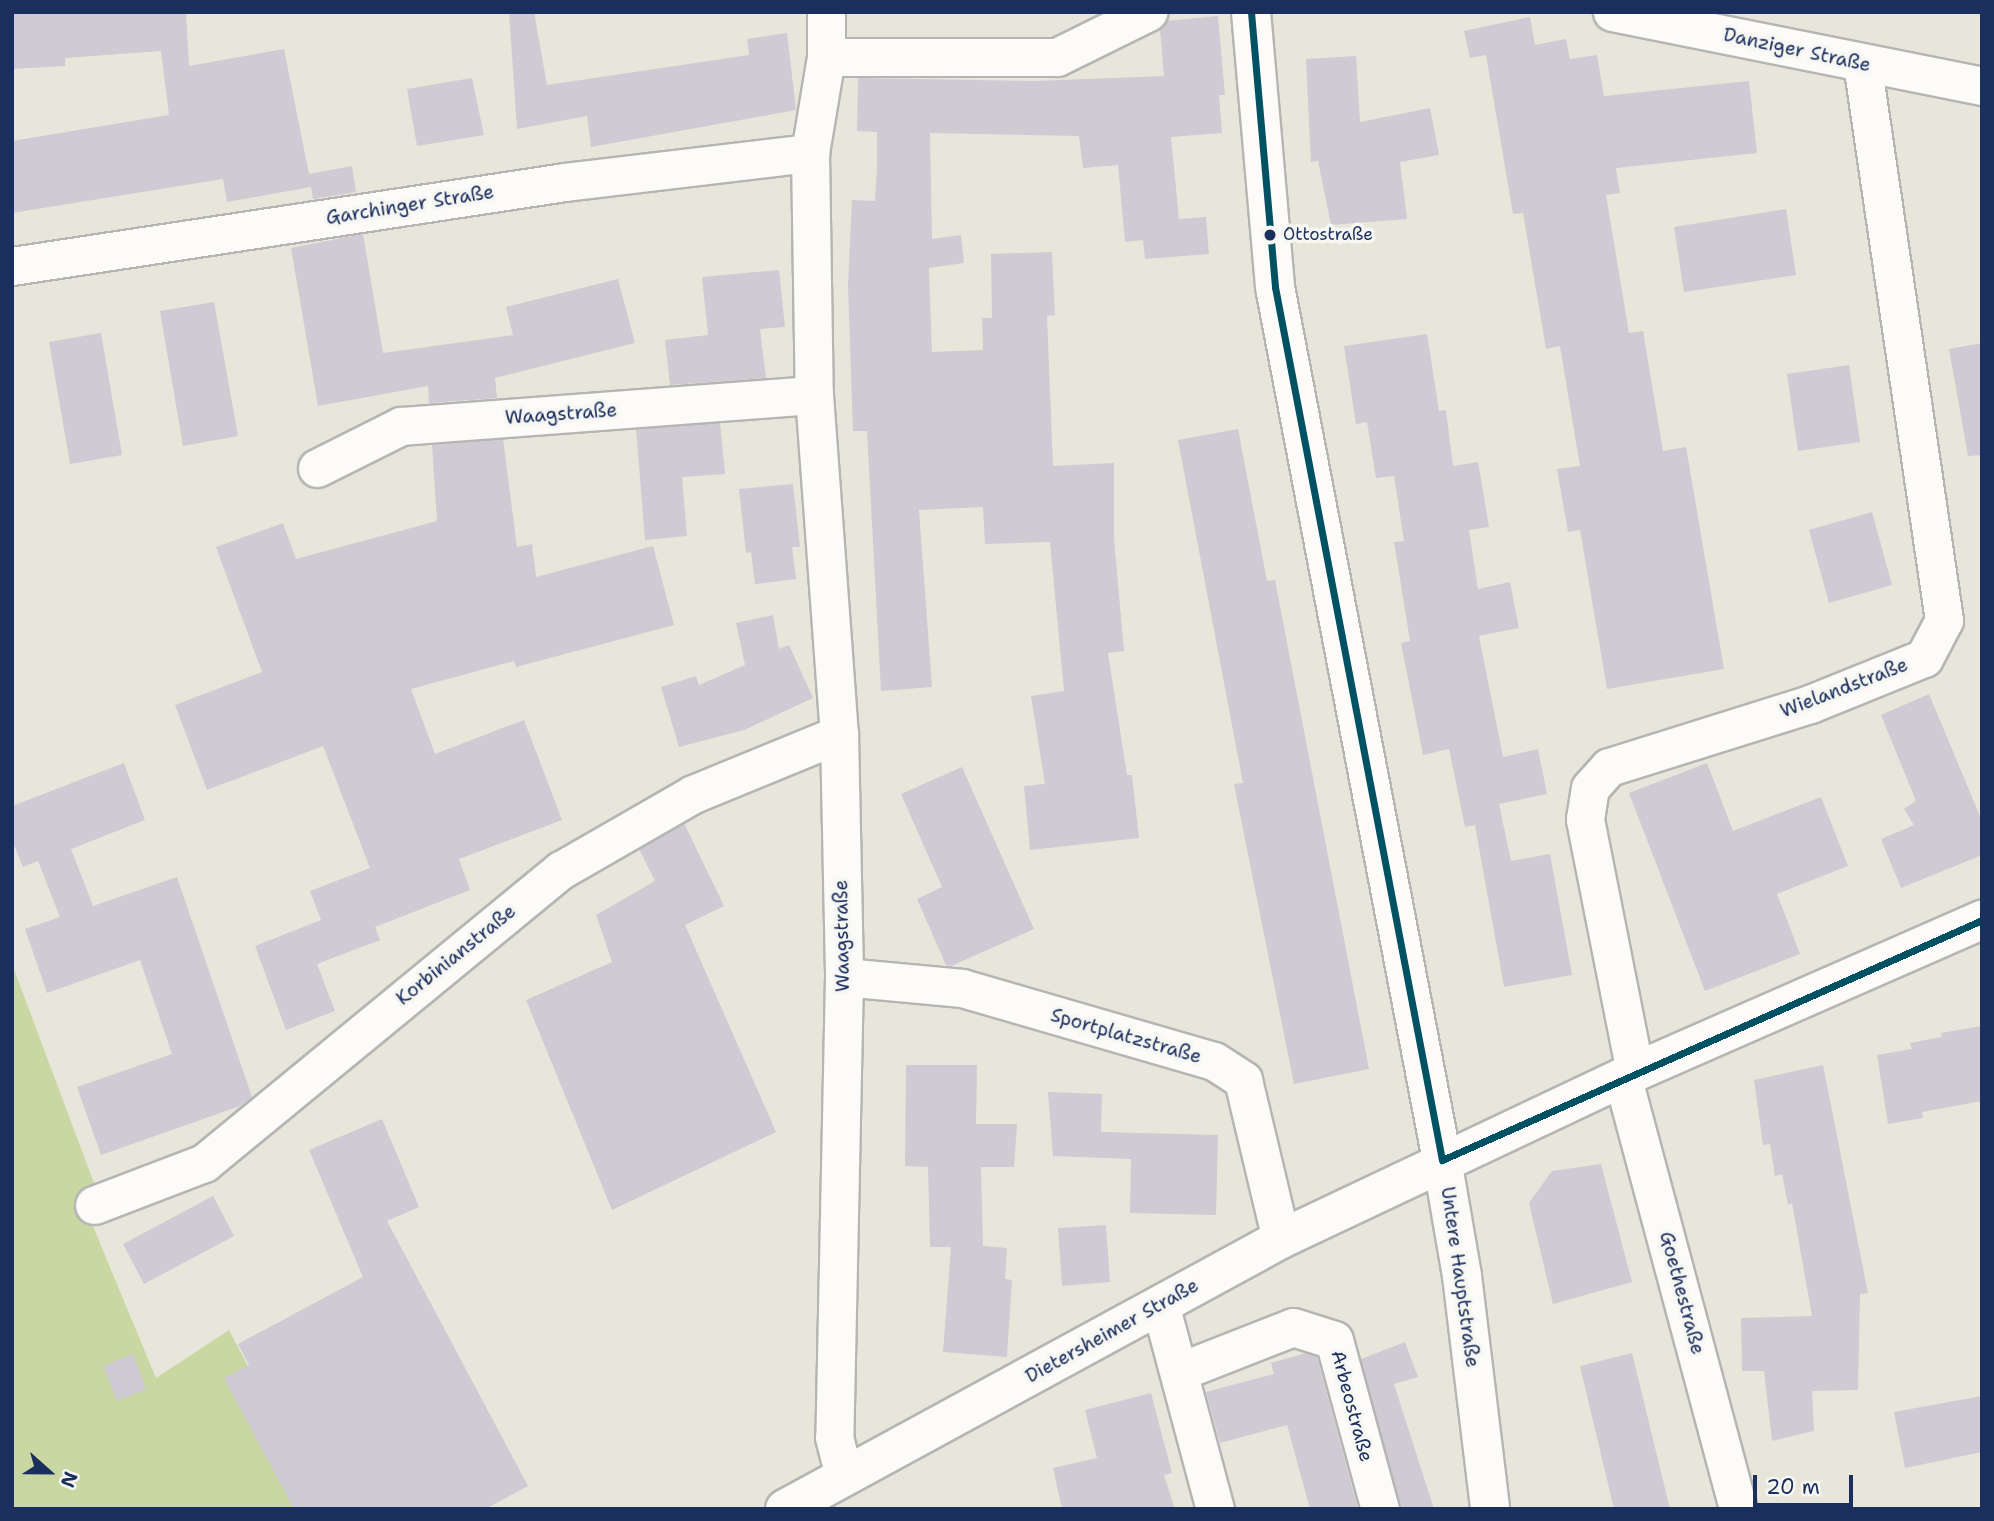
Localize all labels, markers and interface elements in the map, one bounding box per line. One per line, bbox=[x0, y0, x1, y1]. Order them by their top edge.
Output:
street label: Danziger Straße bbox=[1721, 23, 1873, 77]
street label: Garchinger Straße bbox=[324, 180, 496, 230]
place label: Ottostraße bbox=[1283, 225, 1373, 245]
marker: Ottostraße bbox=[1263, 228, 1277, 242]
street label: Waagstraße bbox=[504, 399, 618, 429]
street label: Wielandstraße bbox=[1777, 653, 1911, 723]
street label: Waagstraße bbox=[830, 880, 854, 992]
street label: Korbinianstraße bbox=[392, 900, 520, 1010]
street label: Sportplatzstraße bbox=[1048, 1004, 1204, 1068]
street label: Untere Hauptstraße bbox=[1436, 1185, 1484, 1369]
street label: Goethestraße bbox=[1655, 1229, 1709, 1357]
street label: Dietersheimer Straße bbox=[1022, 1274, 1202, 1388]
street label: Arbeostraße bbox=[1326, 1348, 1378, 1464]
north arrow bbox=[14, 1437, 84, 1507]
scale bar bbox=[1756, 1462, 1856, 1506]
text: N bbox=[55, 1468, 83, 1491]
text: 20 m bbox=[1766, 1473, 1820, 1501]

